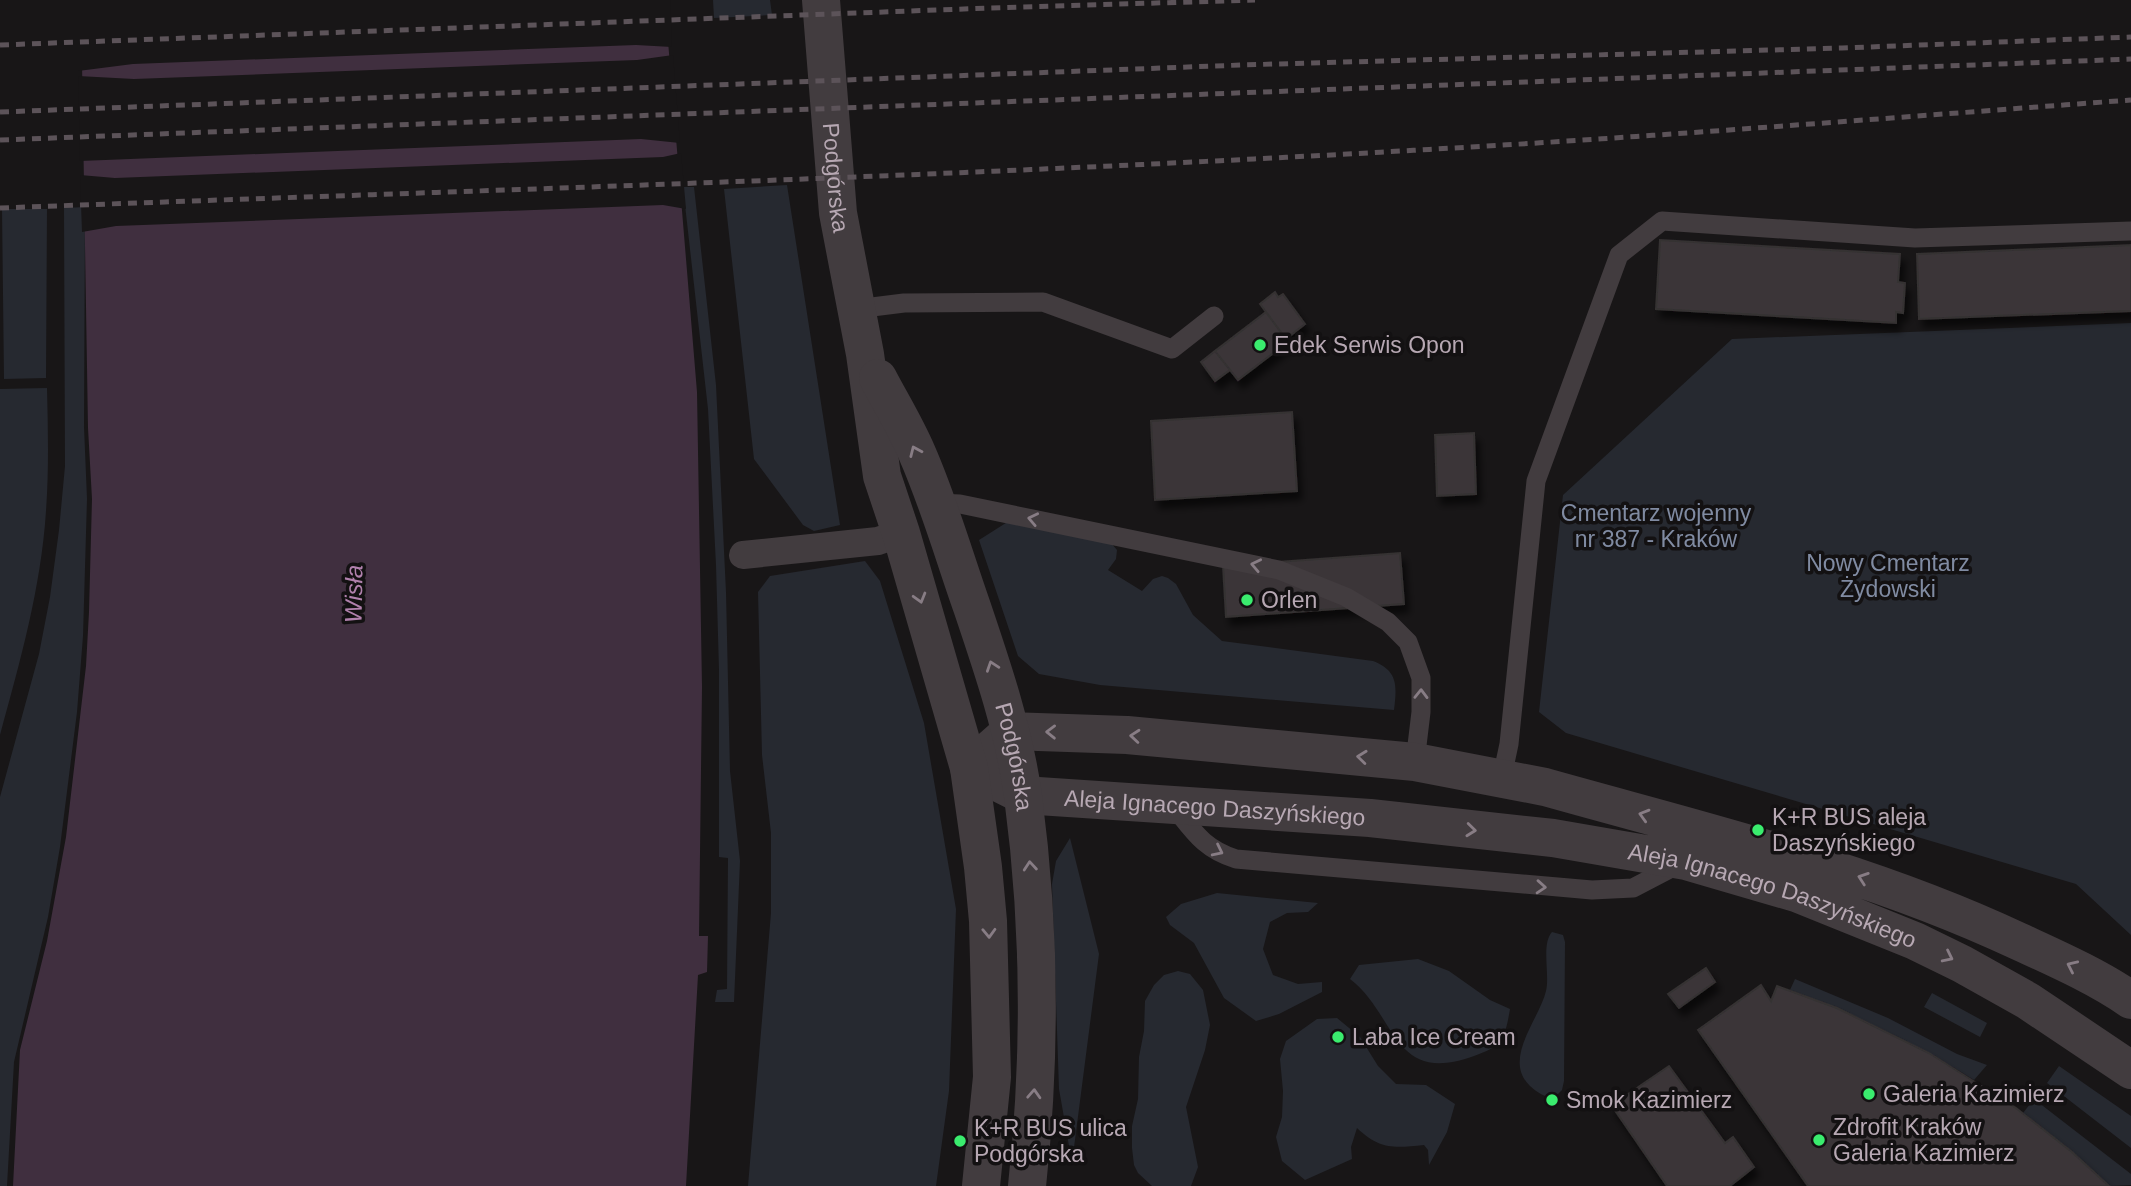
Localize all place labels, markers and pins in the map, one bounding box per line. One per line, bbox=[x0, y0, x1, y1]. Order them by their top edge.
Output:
place label: Edek Serwis Opon bbox=[1274, 332, 1464, 358]
marker: Edek Serwis Opon bbox=[1252, 337, 1268, 353]
place label: Orlen bbox=[1261, 587, 1317, 613]
marker: Orlen bbox=[1239, 592, 1255, 608]
place label: K+R BUS aleja Daszyńskiego bbox=[1772, 804, 1926, 856]
marker: K+R BUS aleja Daszyńskiego bbox=[1750, 822, 1766, 838]
place label: Laba Ice Cream bbox=[1352, 1024, 1516, 1050]
marker: Laba Ice Cream bbox=[1330, 1029, 1346, 1045]
place label: Galeria Kazimierz bbox=[1883, 1081, 2065, 1107]
marker: Galeria Kazimierz bbox=[1861, 1086, 1877, 1102]
place label: Smok Kazimierz bbox=[1566, 1087, 1732, 1113]
marker: Smok Kazimierz bbox=[1544, 1092, 1560, 1108]
place label: Zdrofit Kraków Galeria Kazimierz bbox=[1833, 1114, 2015, 1166]
place label: K+R BUS ulica Podgórska bbox=[974, 1115, 1127, 1167]
marker: Zdrofit Kraków Galeria Kazimierz bbox=[1811, 1132, 1827, 1148]
marker: K+R BUS ulica Podgórska bbox=[952, 1133, 968, 1149]

